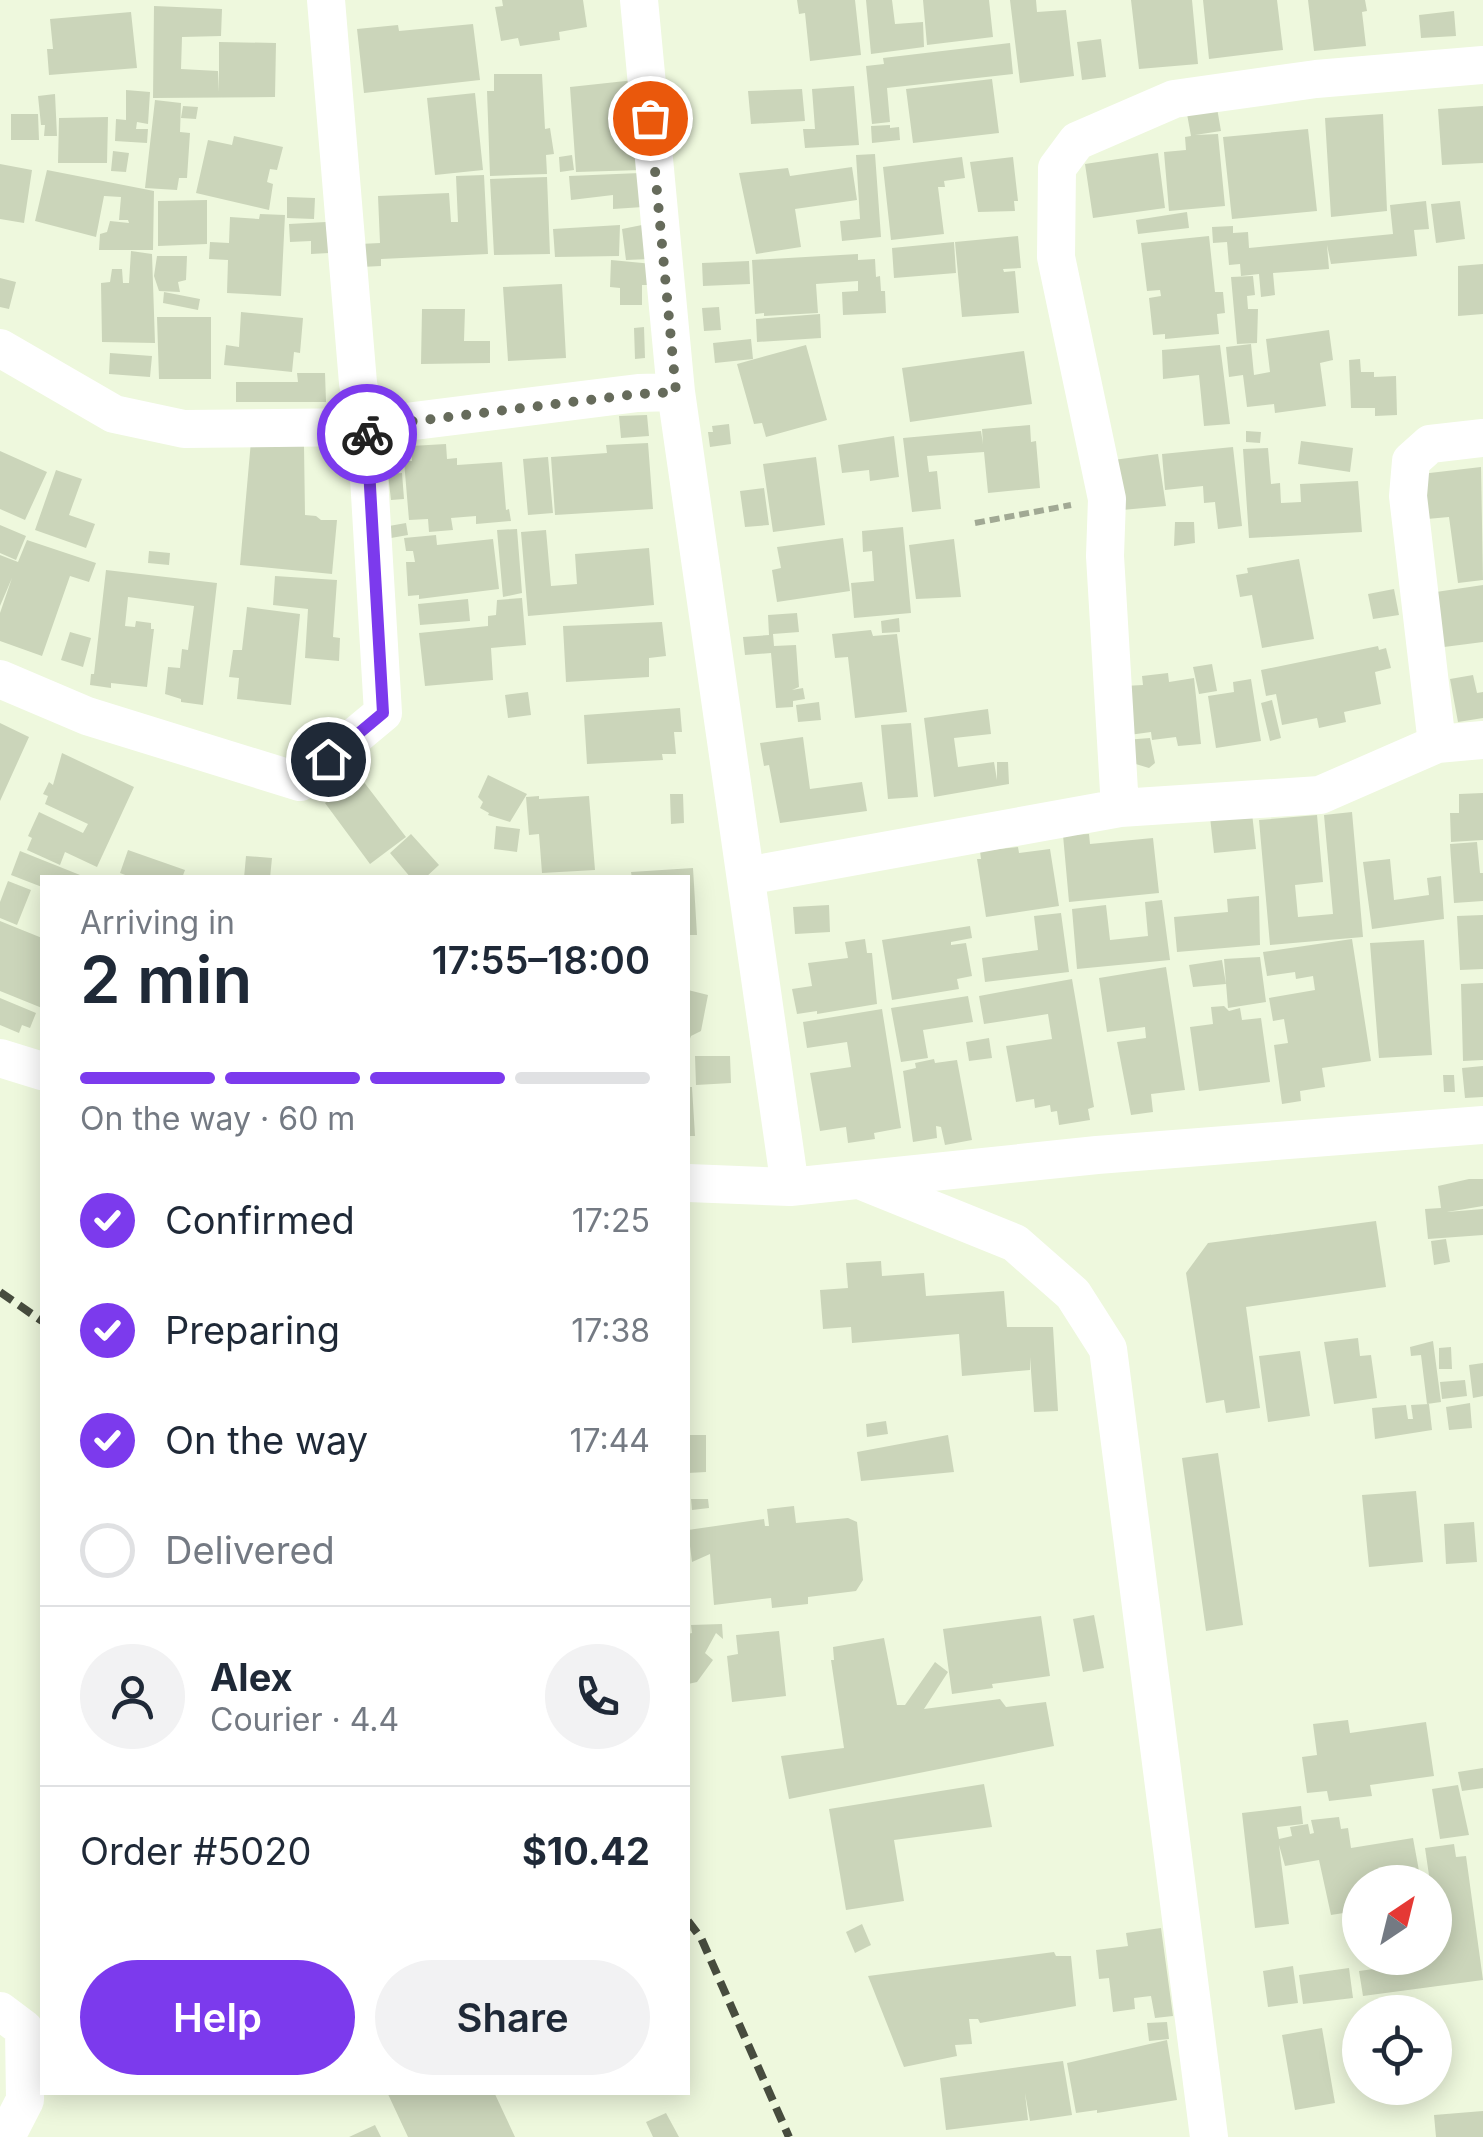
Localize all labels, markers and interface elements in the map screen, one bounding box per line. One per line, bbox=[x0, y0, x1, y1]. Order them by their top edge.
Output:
pin bbox=[608, 76, 693, 161]
icon: bag bbox=[623, 91, 678, 146]
courier bbox=[317, 384, 417, 484]
icon: bike bbox=[340, 407, 395, 462]
pin bbox=[286, 717, 371, 802]
icon: home bbox=[301, 732, 356, 787]
text: Arriving in bbox=[80, 903, 235, 942]
text: 17:55–18:00 bbox=[432, 937, 650, 983]
text: 2 min bbox=[80, 940, 252, 1019]
text: On the way · 60 m bbox=[80, 1099, 355, 1138]
icon: check bbox=[80, 1193, 135, 1248]
text: Confirmed bbox=[165, 1197, 355, 1243]
text: 17:25 bbox=[572, 1201, 650, 1240]
icon: check bbox=[80, 1303, 135, 1358]
text: Preparing bbox=[165, 1307, 340, 1353]
text: 17:38 bbox=[571, 1311, 650, 1350]
icon: check bbox=[80, 1413, 135, 1468]
text: On the way bbox=[165, 1417, 368, 1463]
text: 17:44 bbox=[569, 1421, 650, 1460]
text: Delivered bbox=[165, 1527, 335, 1573]
button: person bbox=[80, 1644, 185, 1749]
button: phone bbox=[545, 1644, 650, 1749]
text: Alex bbox=[210, 1654, 293, 1700]
text: Courier · 4.4 bbox=[210, 1700, 399, 1739]
text: Order #5020 bbox=[80, 1828, 311, 1874]
text: $10.42 bbox=[522, 1828, 650, 1874]
north arrow bbox=[1342, 1865, 1452, 1975]
map controls bbox=[1342, 1865, 1452, 2105]
button: Help bbox=[80, 1960, 355, 2075]
button: Share bbox=[375, 1960, 650, 2075]
button: locate bbox=[1342, 1995, 1452, 2105]

